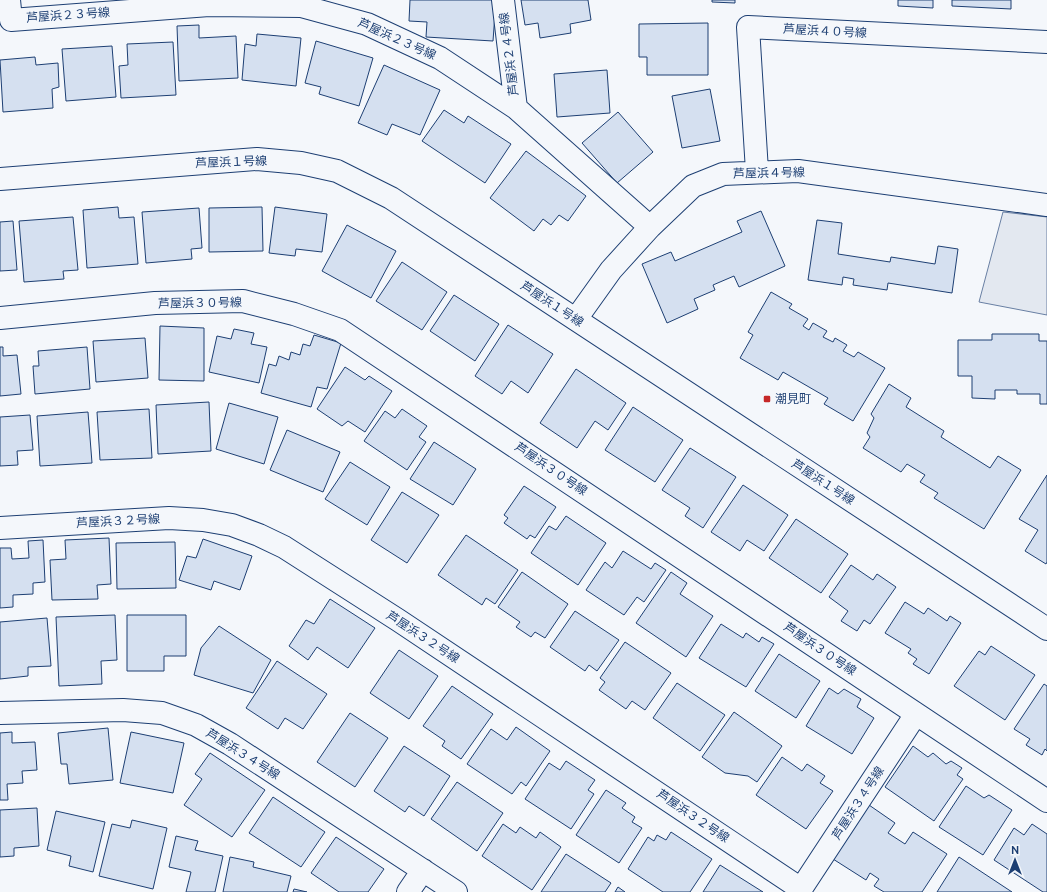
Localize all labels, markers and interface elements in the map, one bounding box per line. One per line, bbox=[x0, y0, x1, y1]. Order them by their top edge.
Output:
street label: 芦屋浜２３号線 bbox=[26, 5, 110, 24]
street label: 芦屋浜２４号線 bbox=[497, 12, 520, 97]
street label: 芦屋浜２３号線 bbox=[356, 16, 438, 62]
street label: 芦屋浜４０号線 bbox=[783, 22, 867, 39]
street label: 芦屋浜１号線 bbox=[195, 154, 267, 169]
street label: 芦屋浜４号線 bbox=[733, 165, 805, 180]
street label: 芦屋浜１号線 bbox=[519, 279, 586, 329]
street label: 芦屋浜３０号線 bbox=[158, 295, 242, 310]
place label: 潮見町 bbox=[775, 392, 811, 405]
marker: 潮見町 bbox=[762, 394, 772, 404]
street label: 芦屋浜３０号線 bbox=[513, 440, 590, 497]
street label: 芦屋浜１号線 bbox=[790, 457, 857, 507]
street label: 芦屋浜３２号線 bbox=[76, 512, 160, 529]
street label: 芦屋浜３２号線 bbox=[385, 608, 462, 665]
street label: 芦屋浜３０号線 bbox=[782, 620, 859, 677]
street label: 芦屋浜３４号線 bbox=[204, 726, 282, 781]
street label: 芦屋浜３４号線 bbox=[829, 764, 886, 841]
street label: 芦屋浜３２号線 bbox=[655, 787, 732, 844]
north arrow bbox=[995, 840, 1035, 880]
text: N bbox=[1011, 844, 1019, 856]

